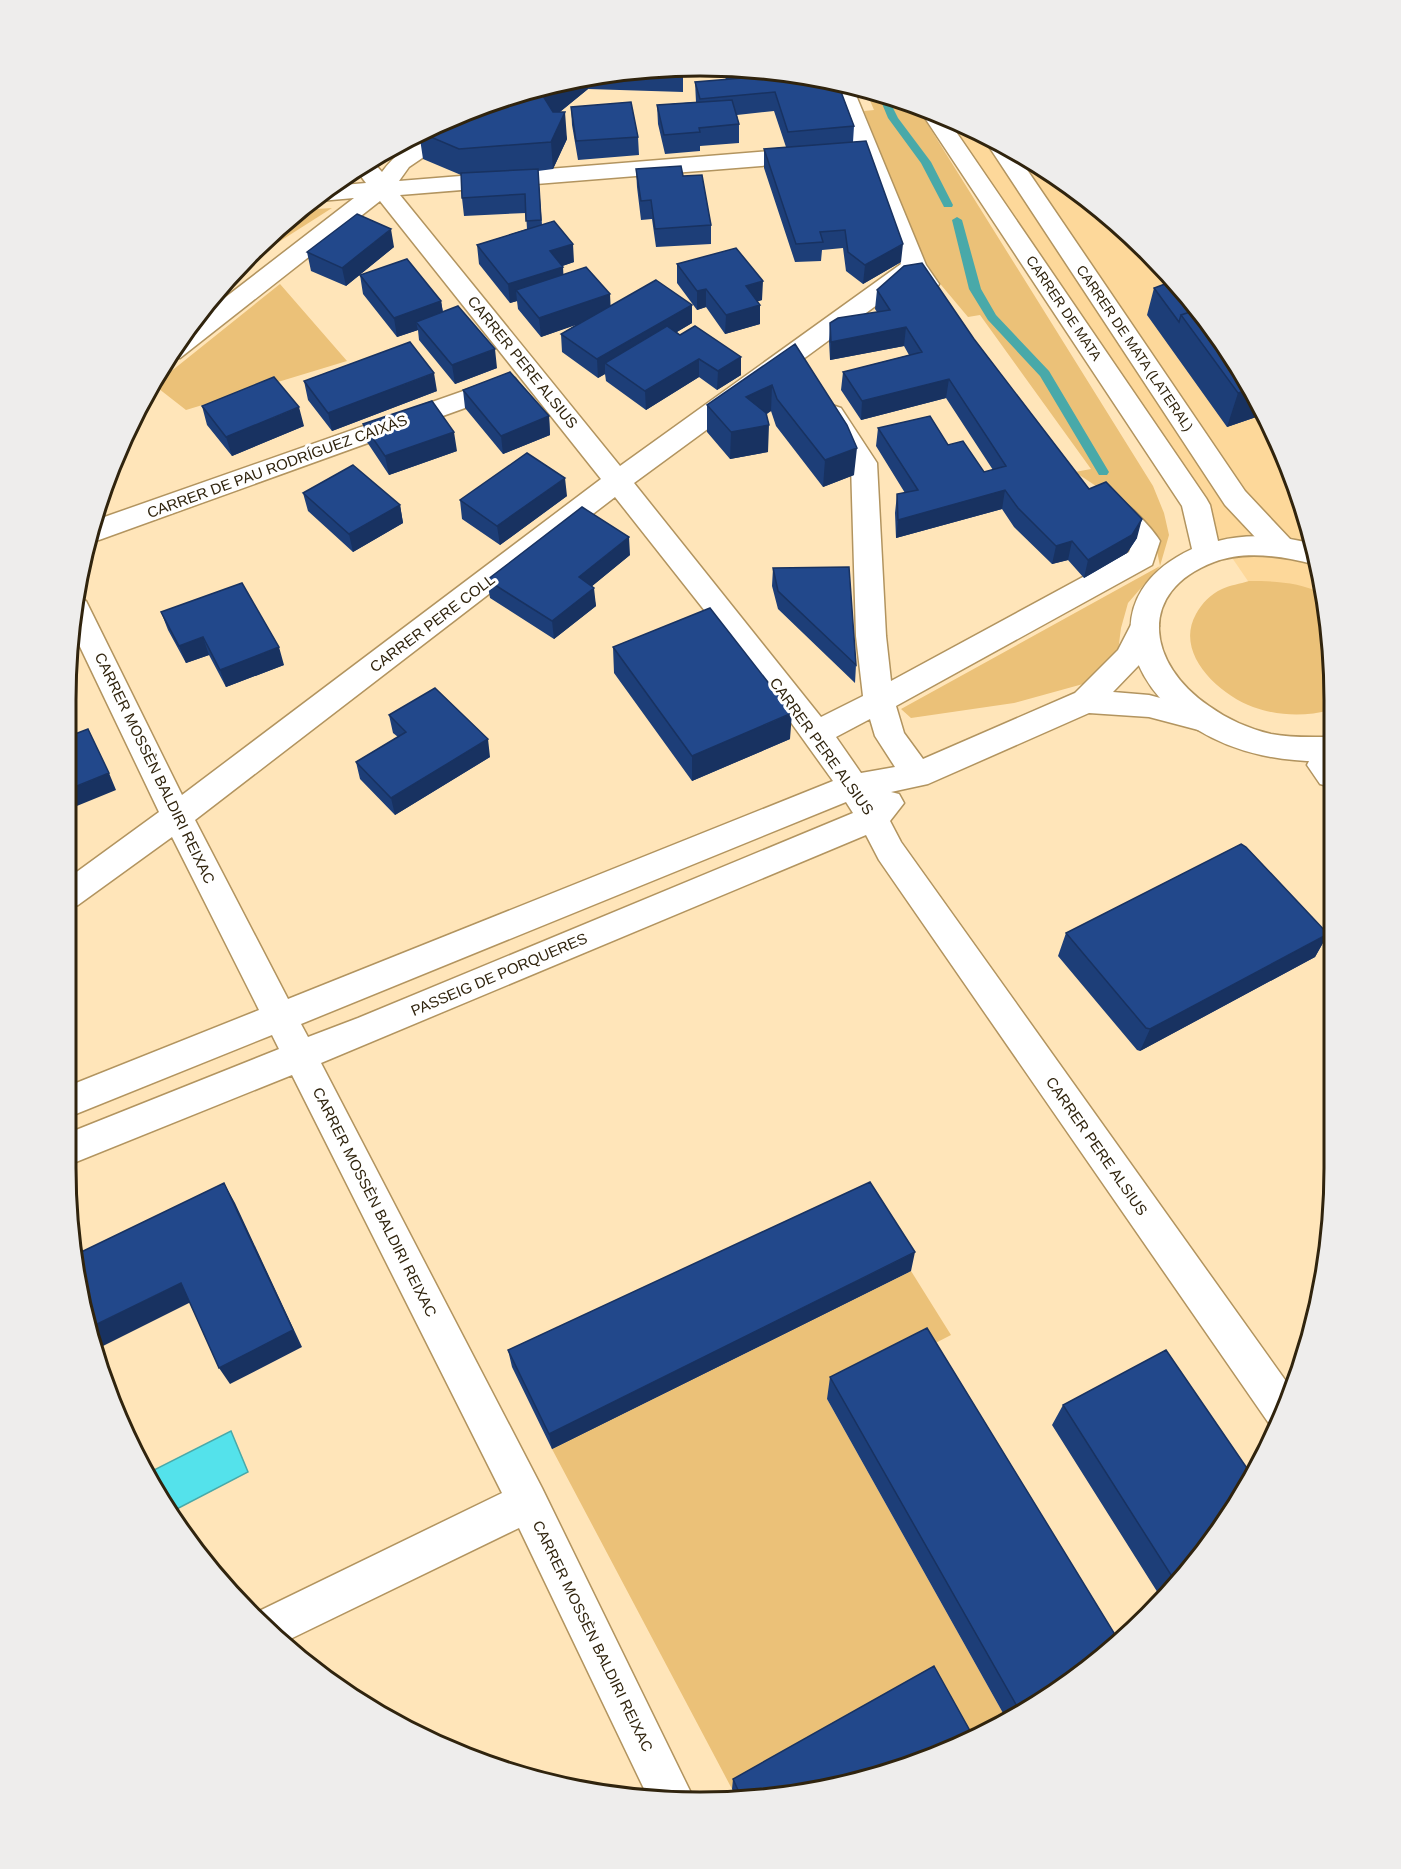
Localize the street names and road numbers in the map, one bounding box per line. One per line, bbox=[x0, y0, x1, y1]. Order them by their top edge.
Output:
street label: CARRER DE MATA bbox=[1023, 252, 1105, 364]
street label: CARRER DE MATA (LATERAL) bbox=[1073, 262, 1197, 434]
street label: CARRER PERE ALSIUS bbox=[464, 293, 582, 431]
street label: CARRER DE PAU RODRÍGUEZ CAIXÀS bbox=[145, 411, 409, 521]
street label: CARRER PERE COLL bbox=[366, 571, 498, 675]
street label: CARRER MOSSÈN BALDIRI REIXAC bbox=[91, 650, 219, 886]
street label: CARRER PERE ALSIUS bbox=[767, 674, 877, 818]
street label: PASSEIG DE PORQUERES bbox=[408, 929, 590, 1019]
street label: CARRER PERE ALSIUS bbox=[1043, 1074, 1151, 1218]
street label: CARRER MOSSÈN BALDIRI REIXAC bbox=[310, 1085, 441, 1320]
street label: CARRER MOSSÈN BALDIRI REIXAC bbox=[529, 1518, 657, 1754]

